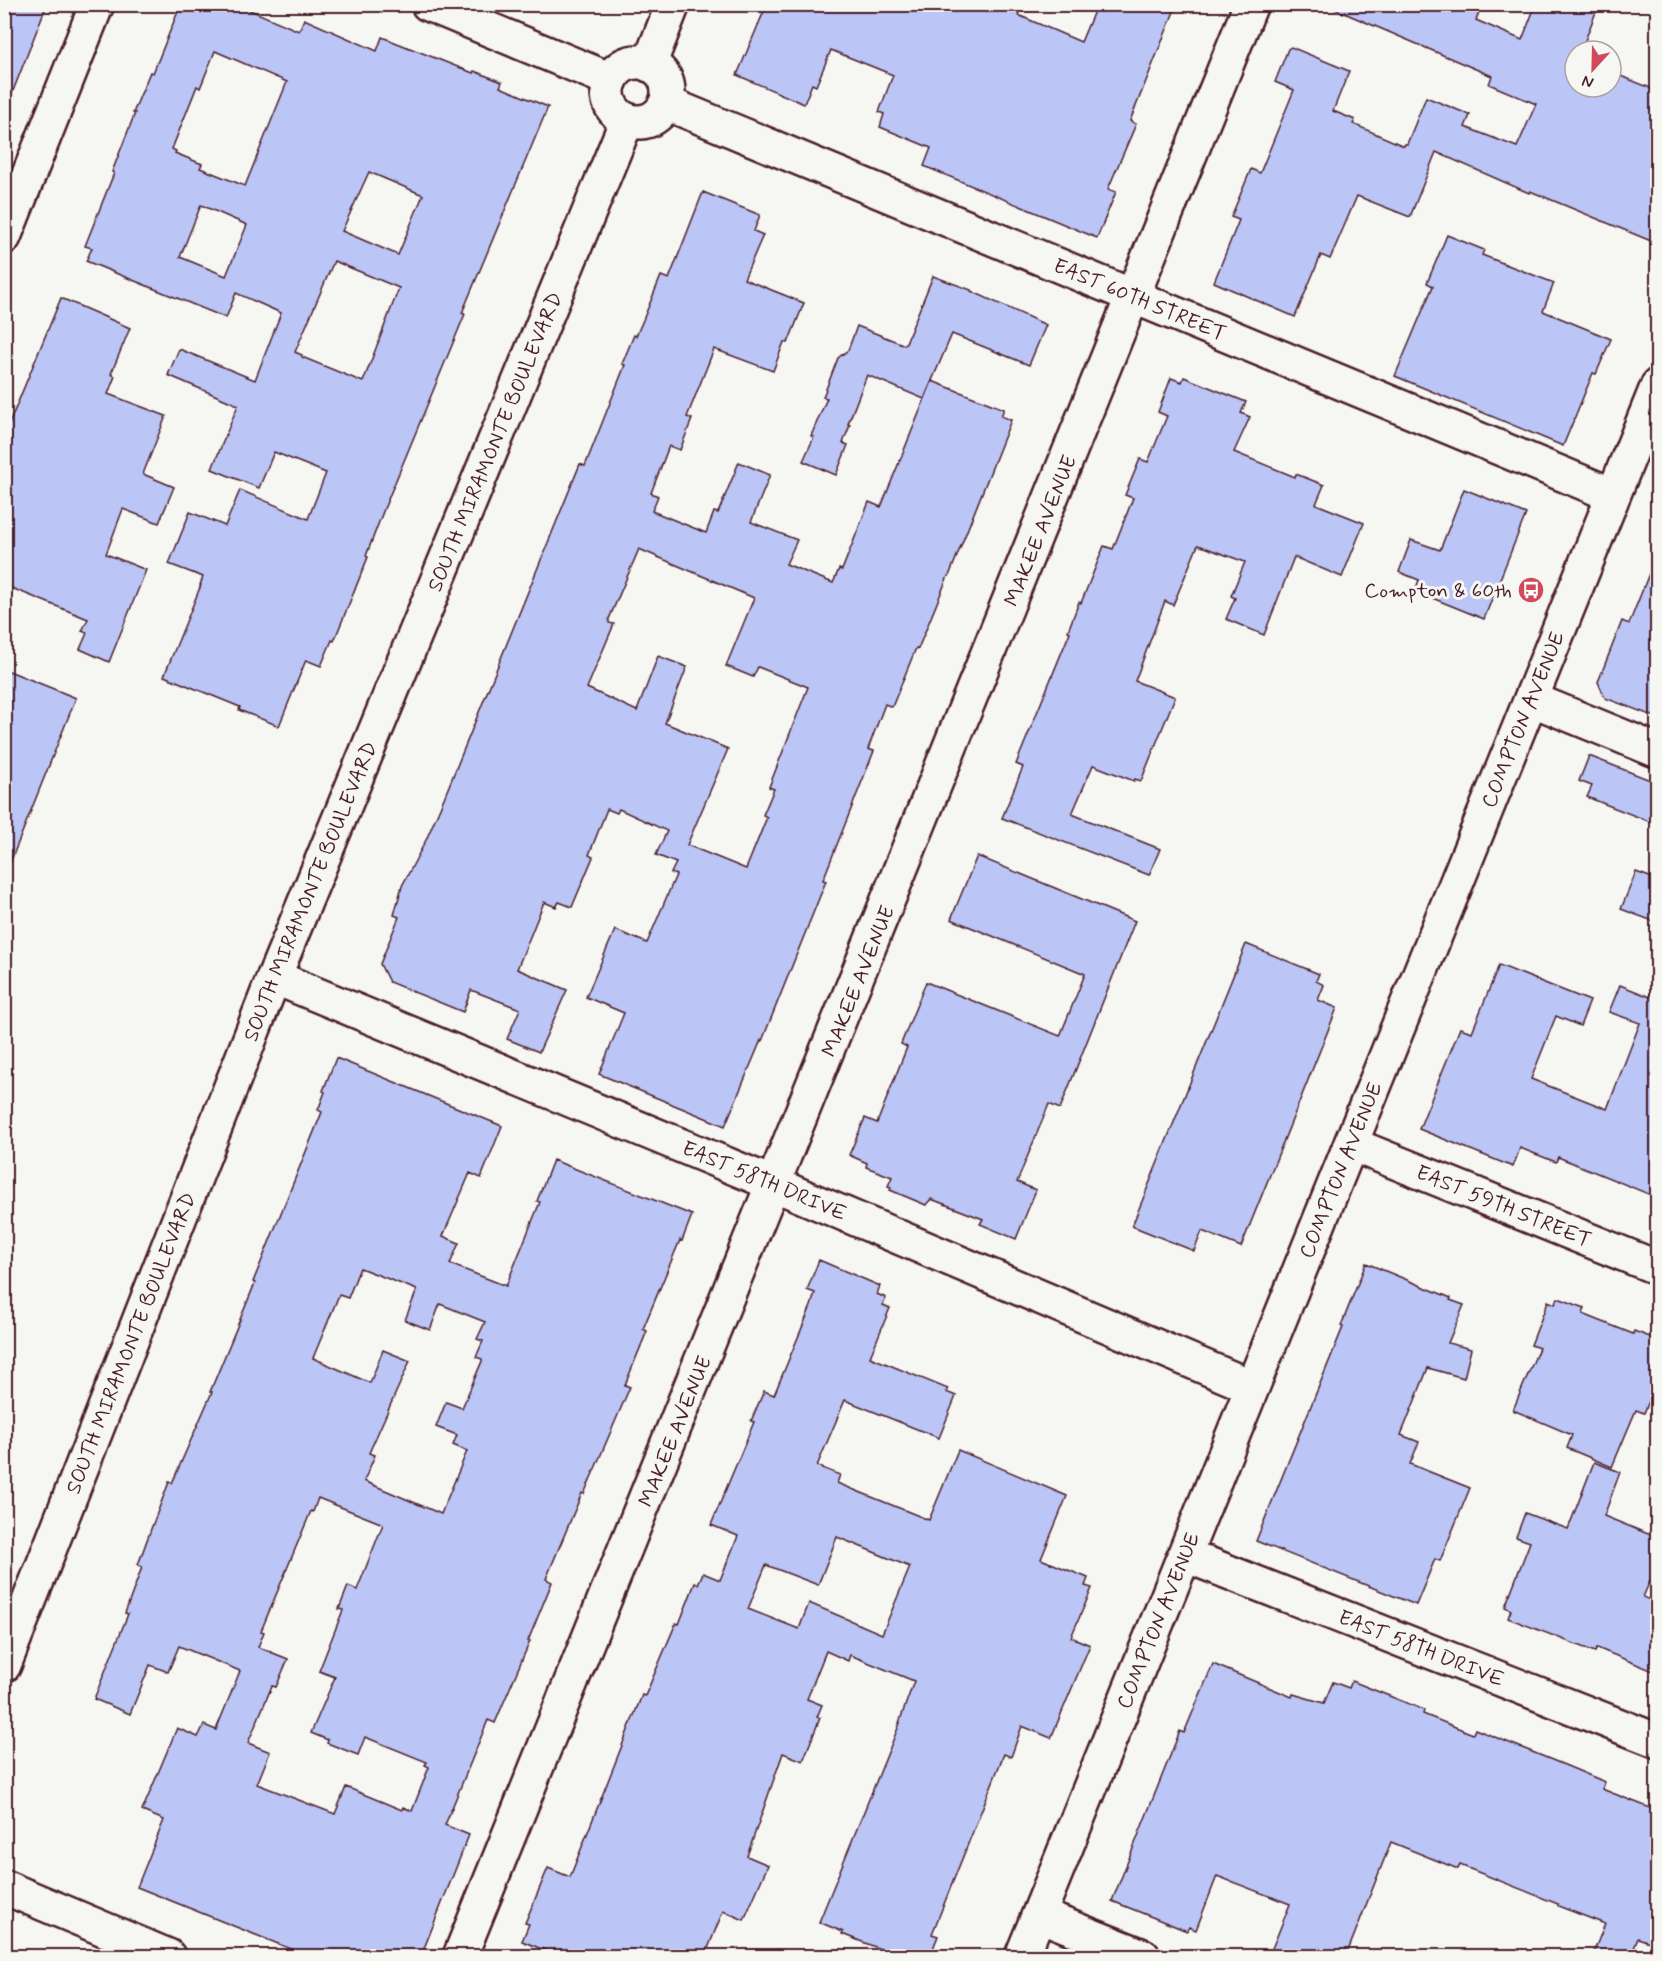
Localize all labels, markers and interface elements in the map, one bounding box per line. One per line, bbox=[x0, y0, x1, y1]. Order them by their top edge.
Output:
north arrow bbox=[1563, 39, 1623, 99]
text: N bbox=[1579, 70, 1597, 93]
street label: EAST 60TH STREET bbox=[1049, 252, 1230, 348]
street label: SOUTH MIRAMONTE BOULEVARD bbox=[421, 288, 570, 596]
street label: MAKEE AVENUE bbox=[998, 451, 1084, 611]
bus stop icon: Compton & 60th bbox=[1516, 575, 1546, 605]
place label: Compton & 60th bbox=[1364, 577, 1512, 605]
street label: COMPTON AVENUE bbox=[1475, 628, 1572, 812]
street label: SOUTH MIRAMONTE BOULEVARD bbox=[237, 737, 384, 1046]
street label: MAKEE AVENUE bbox=[816, 902, 902, 1061]
street label: COMPTON AVENUE bbox=[1293, 1078, 1389, 1263]
street label: EAST 58TH DRIVE bbox=[678, 1135, 851, 1228]
street label: EAST 59TH STREET bbox=[1412, 1159, 1595, 1255]
street label: SOUTH MIRAMONTE BOULEVARD bbox=[60, 1188, 203, 1498]
street label: MAKEE AVENUE bbox=[632, 1352, 719, 1511]
street label: COMPTON AVENUE bbox=[1111, 1529, 1207, 1713]
street label: EAST 58TH DRIVE bbox=[1334, 1604, 1508, 1694]

